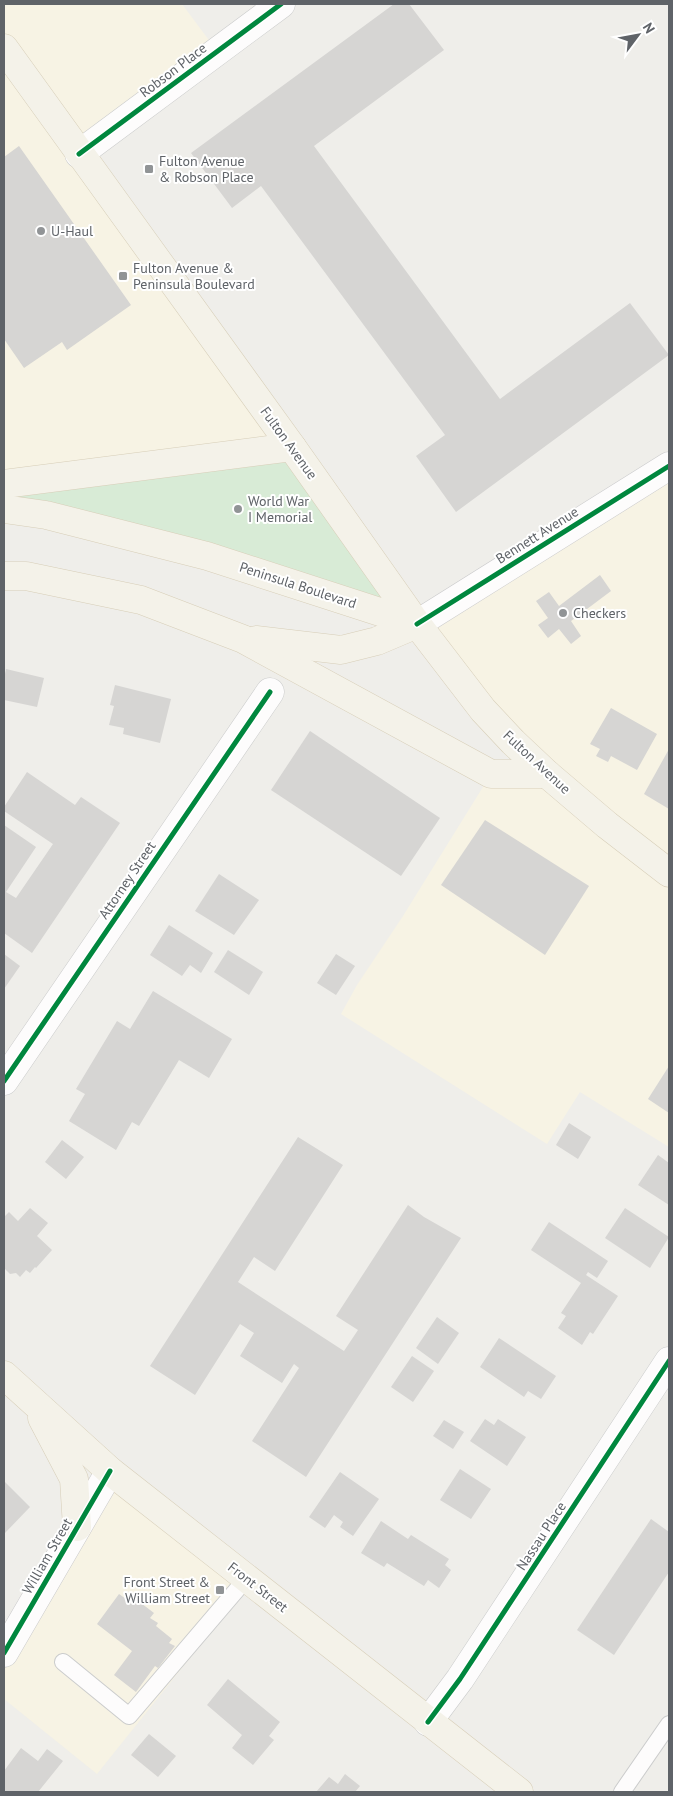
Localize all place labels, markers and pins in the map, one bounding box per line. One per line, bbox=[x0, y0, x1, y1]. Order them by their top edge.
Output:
place label: Fulton Avenue & Robson Place bbox=[159, 152, 254, 186]
marker: Fulton Avenue & Robson Place bbox=[143, 163, 155, 175]
place label: U-Haul bbox=[51, 222, 93, 240]
marker: U-Haul bbox=[35, 225, 47, 237]
place label: Fulton Avenue & Peninsula Boulevard bbox=[133, 259, 255, 293]
marker: Fulton Avenue & Peninsula Boulevard bbox=[117, 270, 129, 282]
place label: World War I Memorial bbox=[248, 492, 312, 526]
marker: World War I Memorial bbox=[232, 503, 244, 515]
place label: Checkers bbox=[573, 604, 626, 622]
marker: Checkers bbox=[557, 607, 569, 619]
place label: Front Street & William Street bbox=[123, 1573, 210, 1607]
marker: Front Street & William Street bbox=[214, 1584, 226, 1596]

